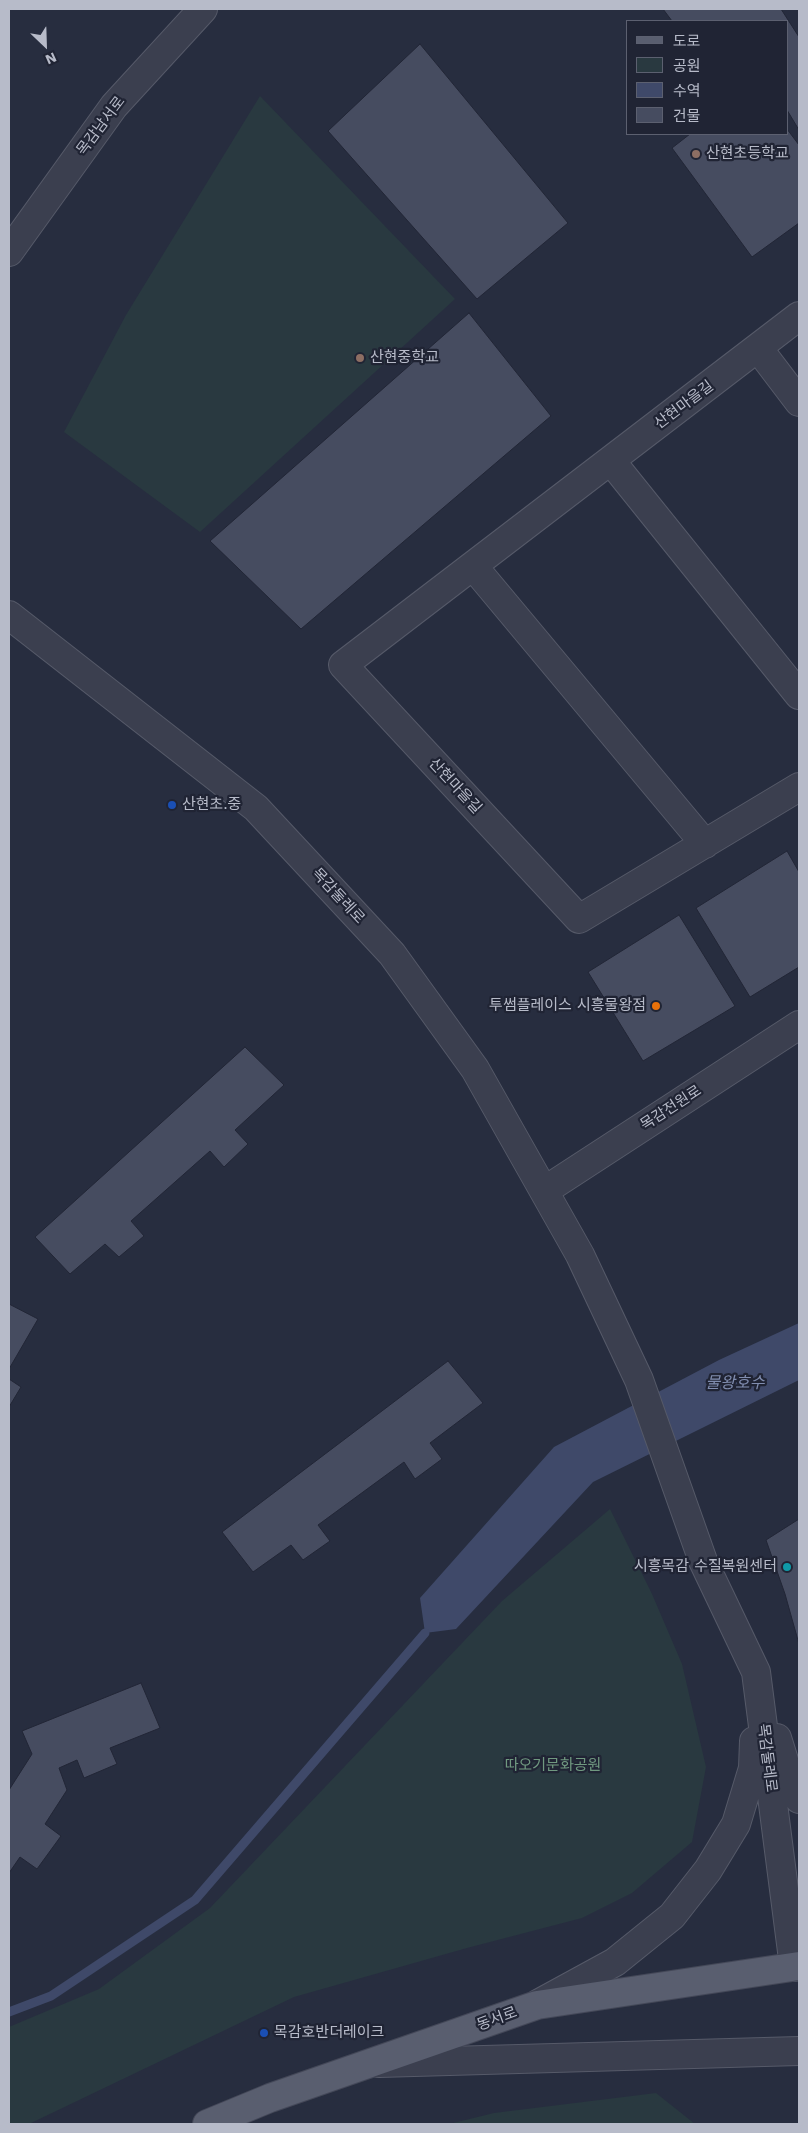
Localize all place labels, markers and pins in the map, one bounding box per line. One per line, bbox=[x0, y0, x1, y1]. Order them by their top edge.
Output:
place label: 산현초등학교 bbox=[706, 145, 789, 163]
marker: 산현초등학교 bbox=[690, 148, 702, 160]
place label: 산현중학교 bbox=[370, 349, 439, 367]
marker: 산현중학교 bbox=[354, 352, 366, 364]
place label: 산현초.중 bbox=[182, 796, 241, 814]
marker: 산현초.중 bbox=[166, 799, 178, 811]
place label: 투썸플레이스 시흥물왕점 bbox=[489, 997, 646, 1015]
marker: 투썸플레이스 시흥물왕점 bbox=[650, 1000, 662, 1012]
place label: 시흥목감 수질복원센터 bbox=[634, 1558, 777, 1576]
marker: 시흥목감 수질복원센터 bbox=[781, 1561, 793, 1573]
place label: 목감호반더레이크 bbox=[274, 2024, 384, 2042]
marker: 목감호반더레이크 bbox=[258, 2027, 270, 2039]

